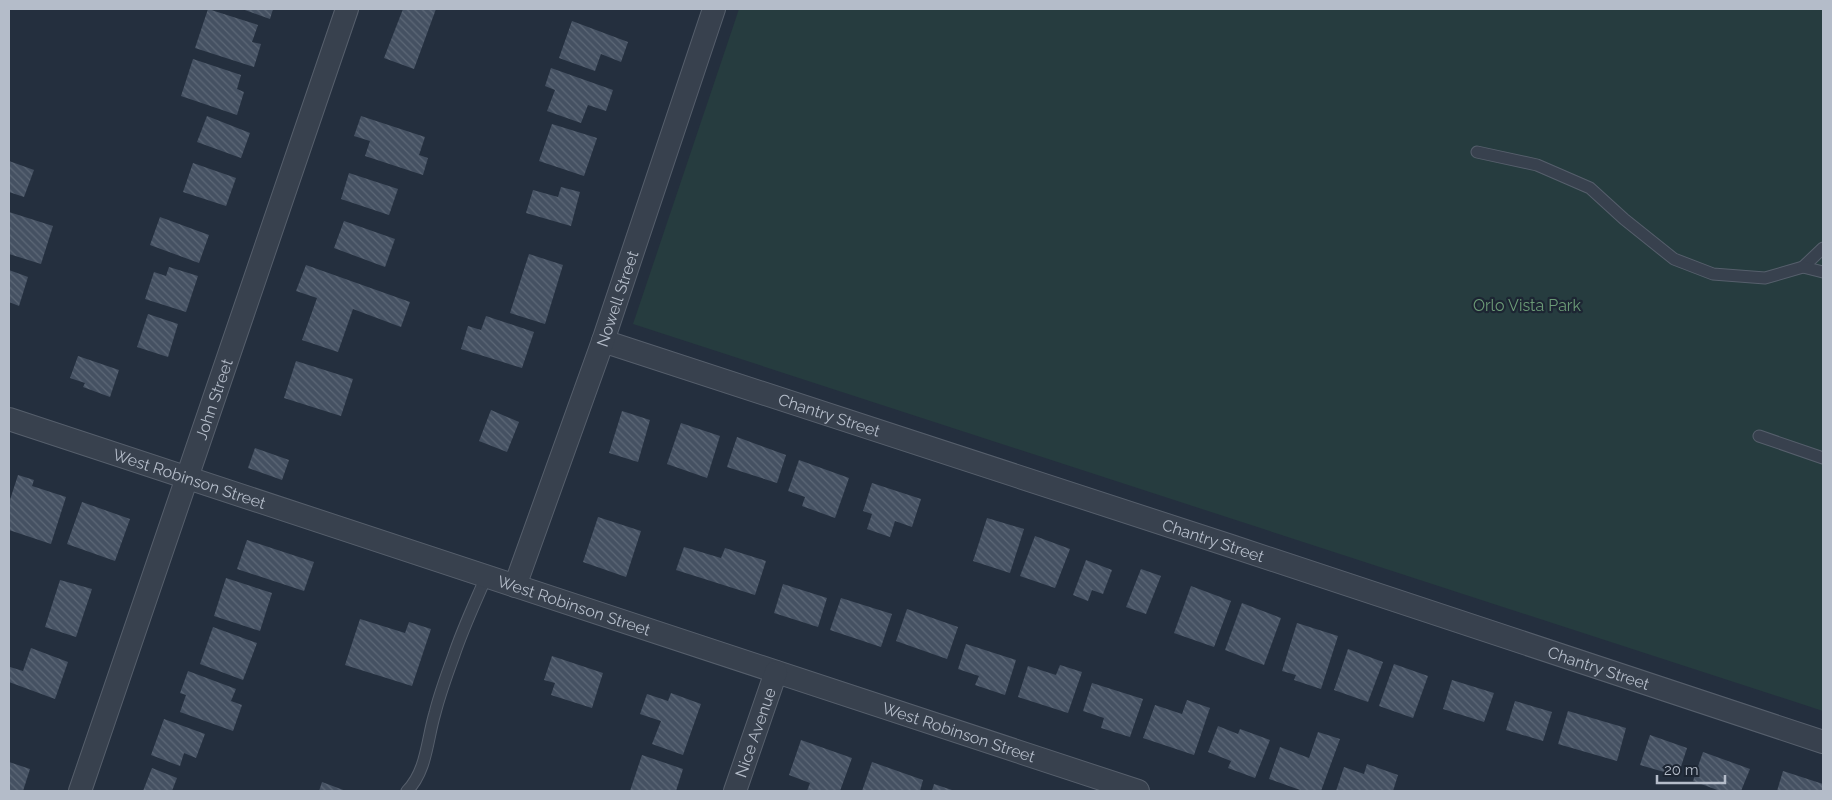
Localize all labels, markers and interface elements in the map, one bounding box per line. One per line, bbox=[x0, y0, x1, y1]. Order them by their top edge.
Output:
street label: Nowell Street bbox=[592, 247, 642, 349]
park label: Orlo Vista Park bbox=[1473, 296, 1581, 315]
street label: John Street bbox=[191, 356, 237, 442]
street label: Chantry Street bbox=[776, 389, 883, 441]
street label: West Robinson Street bbox=[111, 444, 269, 513]
street label: Chantry Street bbox=[1160, 515, 1267, 566]
street label: West Robinson Street bbox=[495, 571, 654, 639]
street label: Chantry Street bbox=[1545, 642, 1653, 694]
street label: Nice Avenue bbox=[731, 685, 779, 780]
street label: West Robinson Street bbox=[880, 698, 1038, 766]
scale bar bbox=[1657, 752, 1724, 784]
text: 20 m bbox=[1664, 761, 1699, 779]

